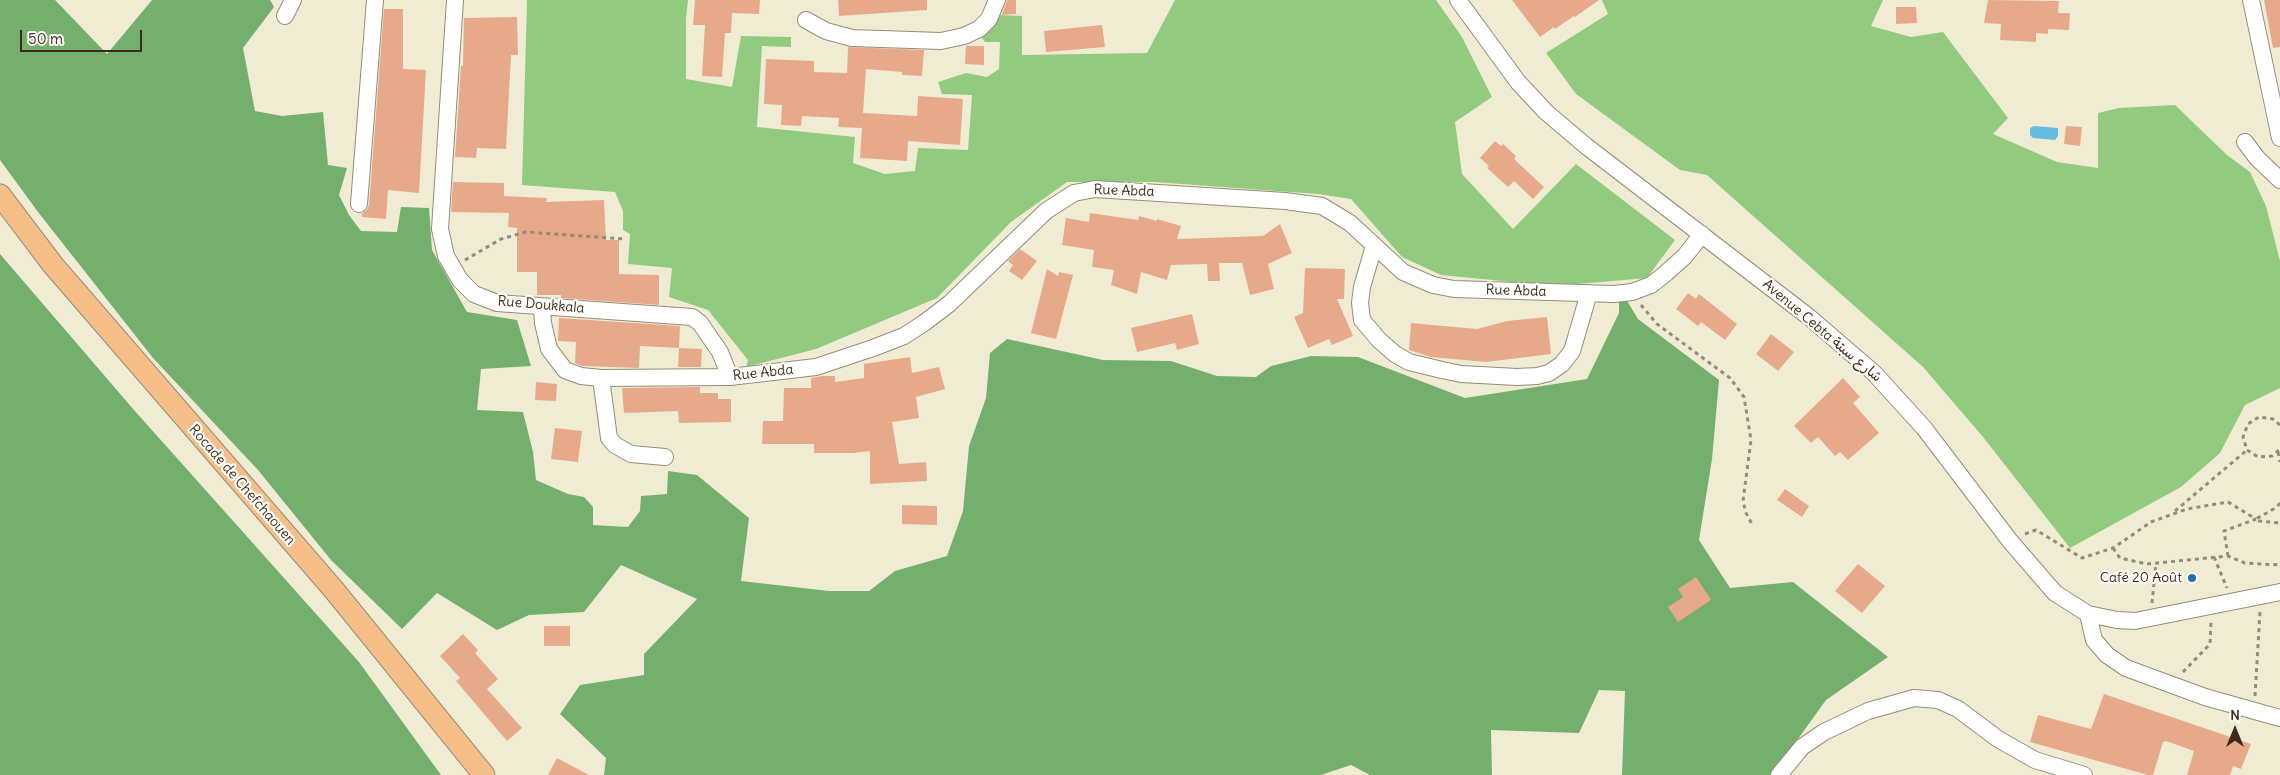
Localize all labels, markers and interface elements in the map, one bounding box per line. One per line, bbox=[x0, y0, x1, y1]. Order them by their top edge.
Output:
scale bar bbox=[22, 20, 145, 52]
text: 50 m bbox=[28, 29, 63, 48]
street label: Rue Abda bbox=[1093, 182, 1155, 200]
street label: Avenue Cebta شارع سبتة bbox=[1759, 276, 1885, 386]
street label: Rue Abda bbox=[1485, 282, 1547, 300]
street label: Rue Doukkala bbox=[497, 293, 585, 317]
street label: Rue Abda bbox=[732, 361, 794, 385]
street label: Rocade de Chefchaouen bbox=[185, 421, 299, 549]
place label: Café 20 Août bbox=[2100, 570, 2182, 586]
marker: Café 20 Août bbox=[2186, 572, 2198, 584]
north arrow bbox=[2210, 705, 2260, 755]
text: N bbox=[2230, 706, 2240, 724]

